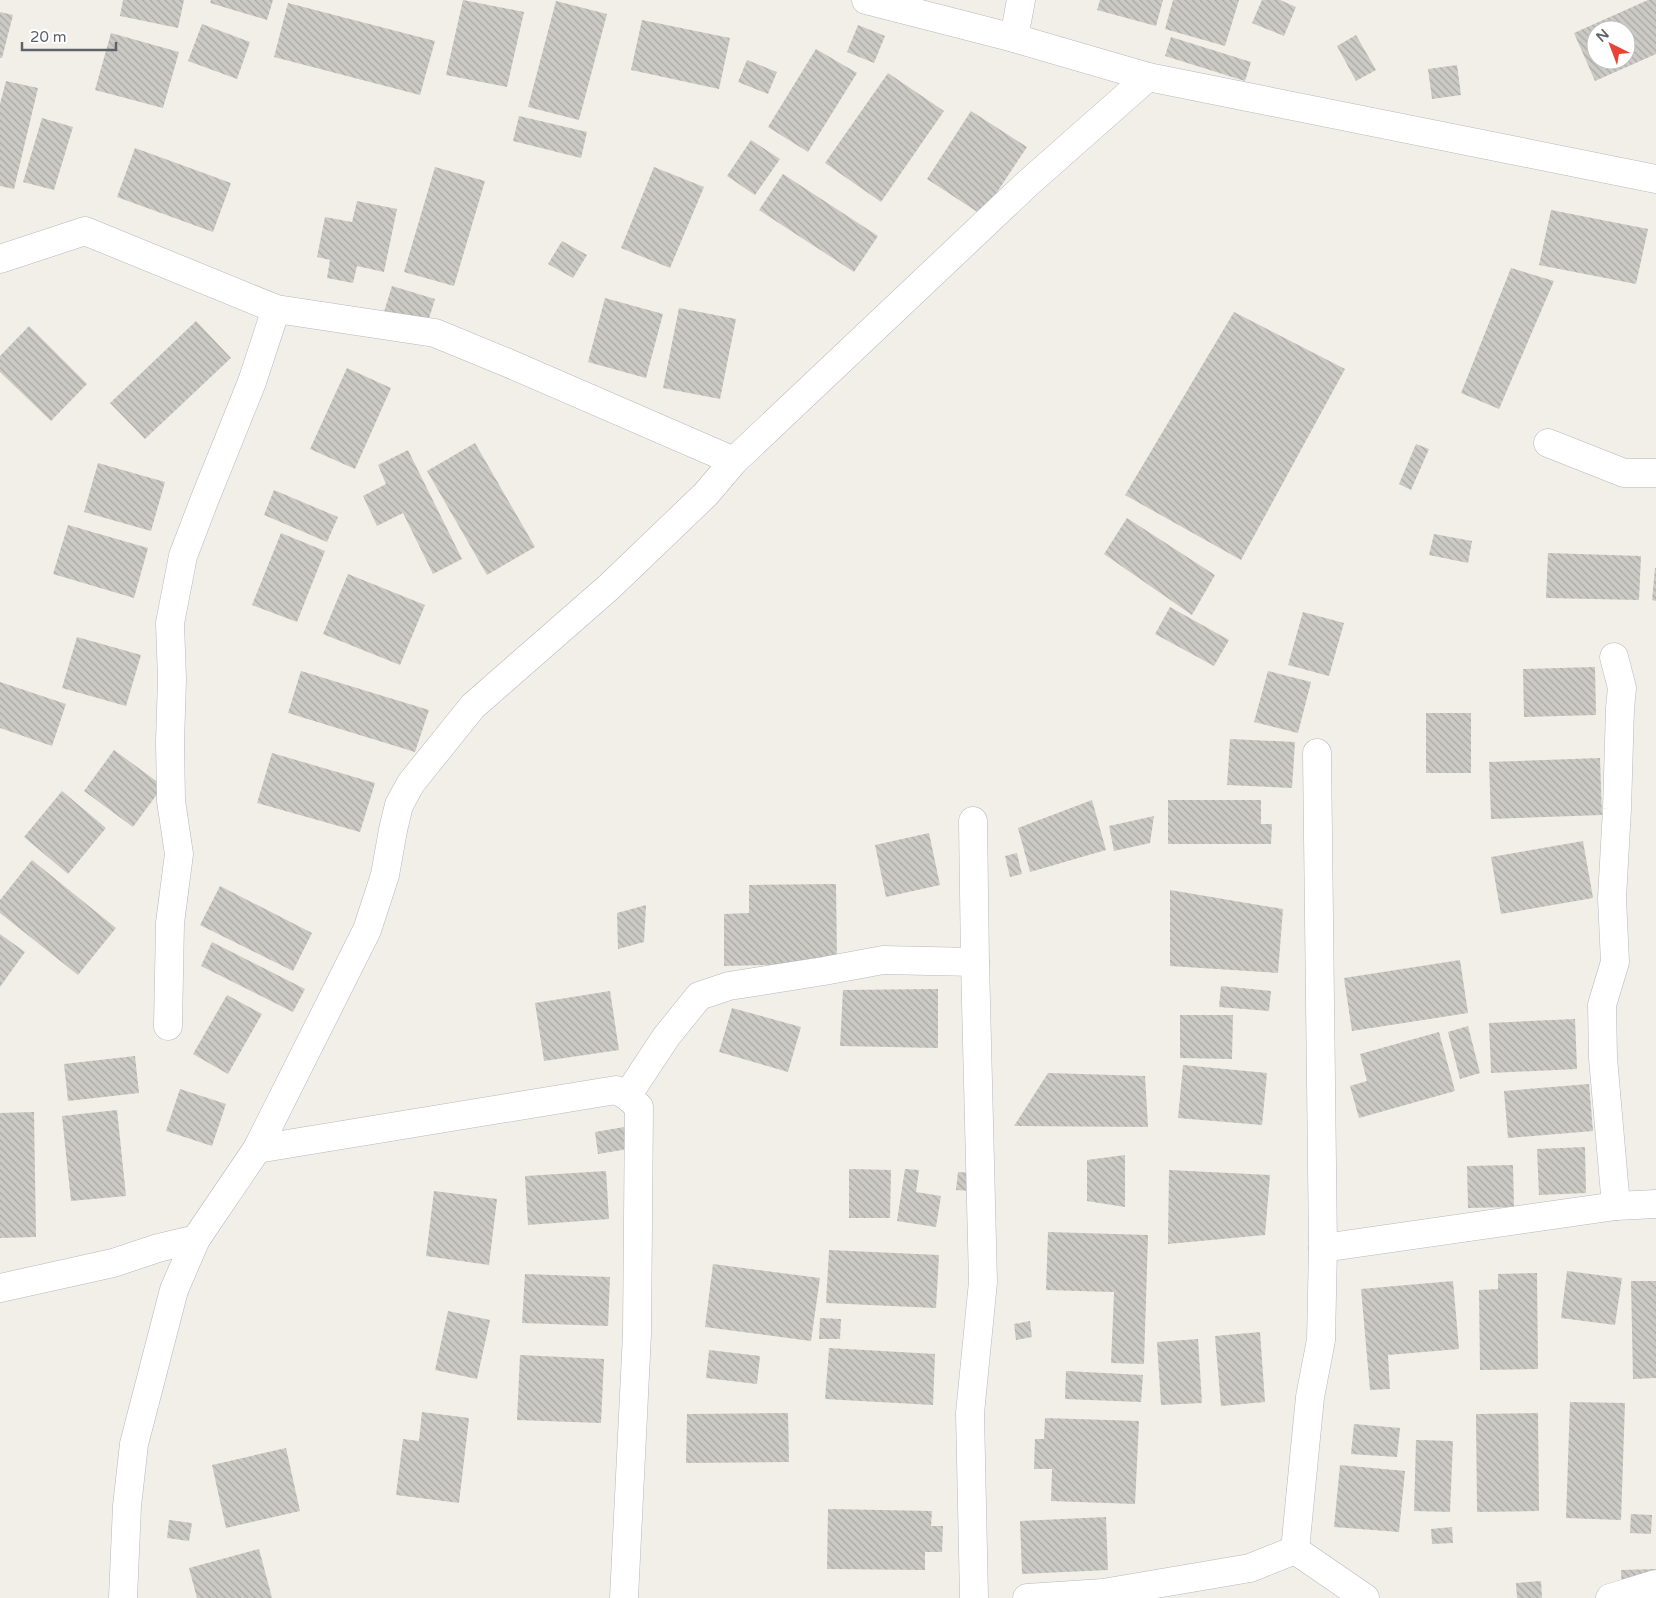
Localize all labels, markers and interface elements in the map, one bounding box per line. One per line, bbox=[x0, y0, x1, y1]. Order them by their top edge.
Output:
scale bar bbox=[22, 20, 116, 52]
north arrow bbox=[1586, 20, 1636, 70]
text: N bbox=[1593, 26, 1613, 46]
text: 20 m bbox=[30, 28, 67, 46]

